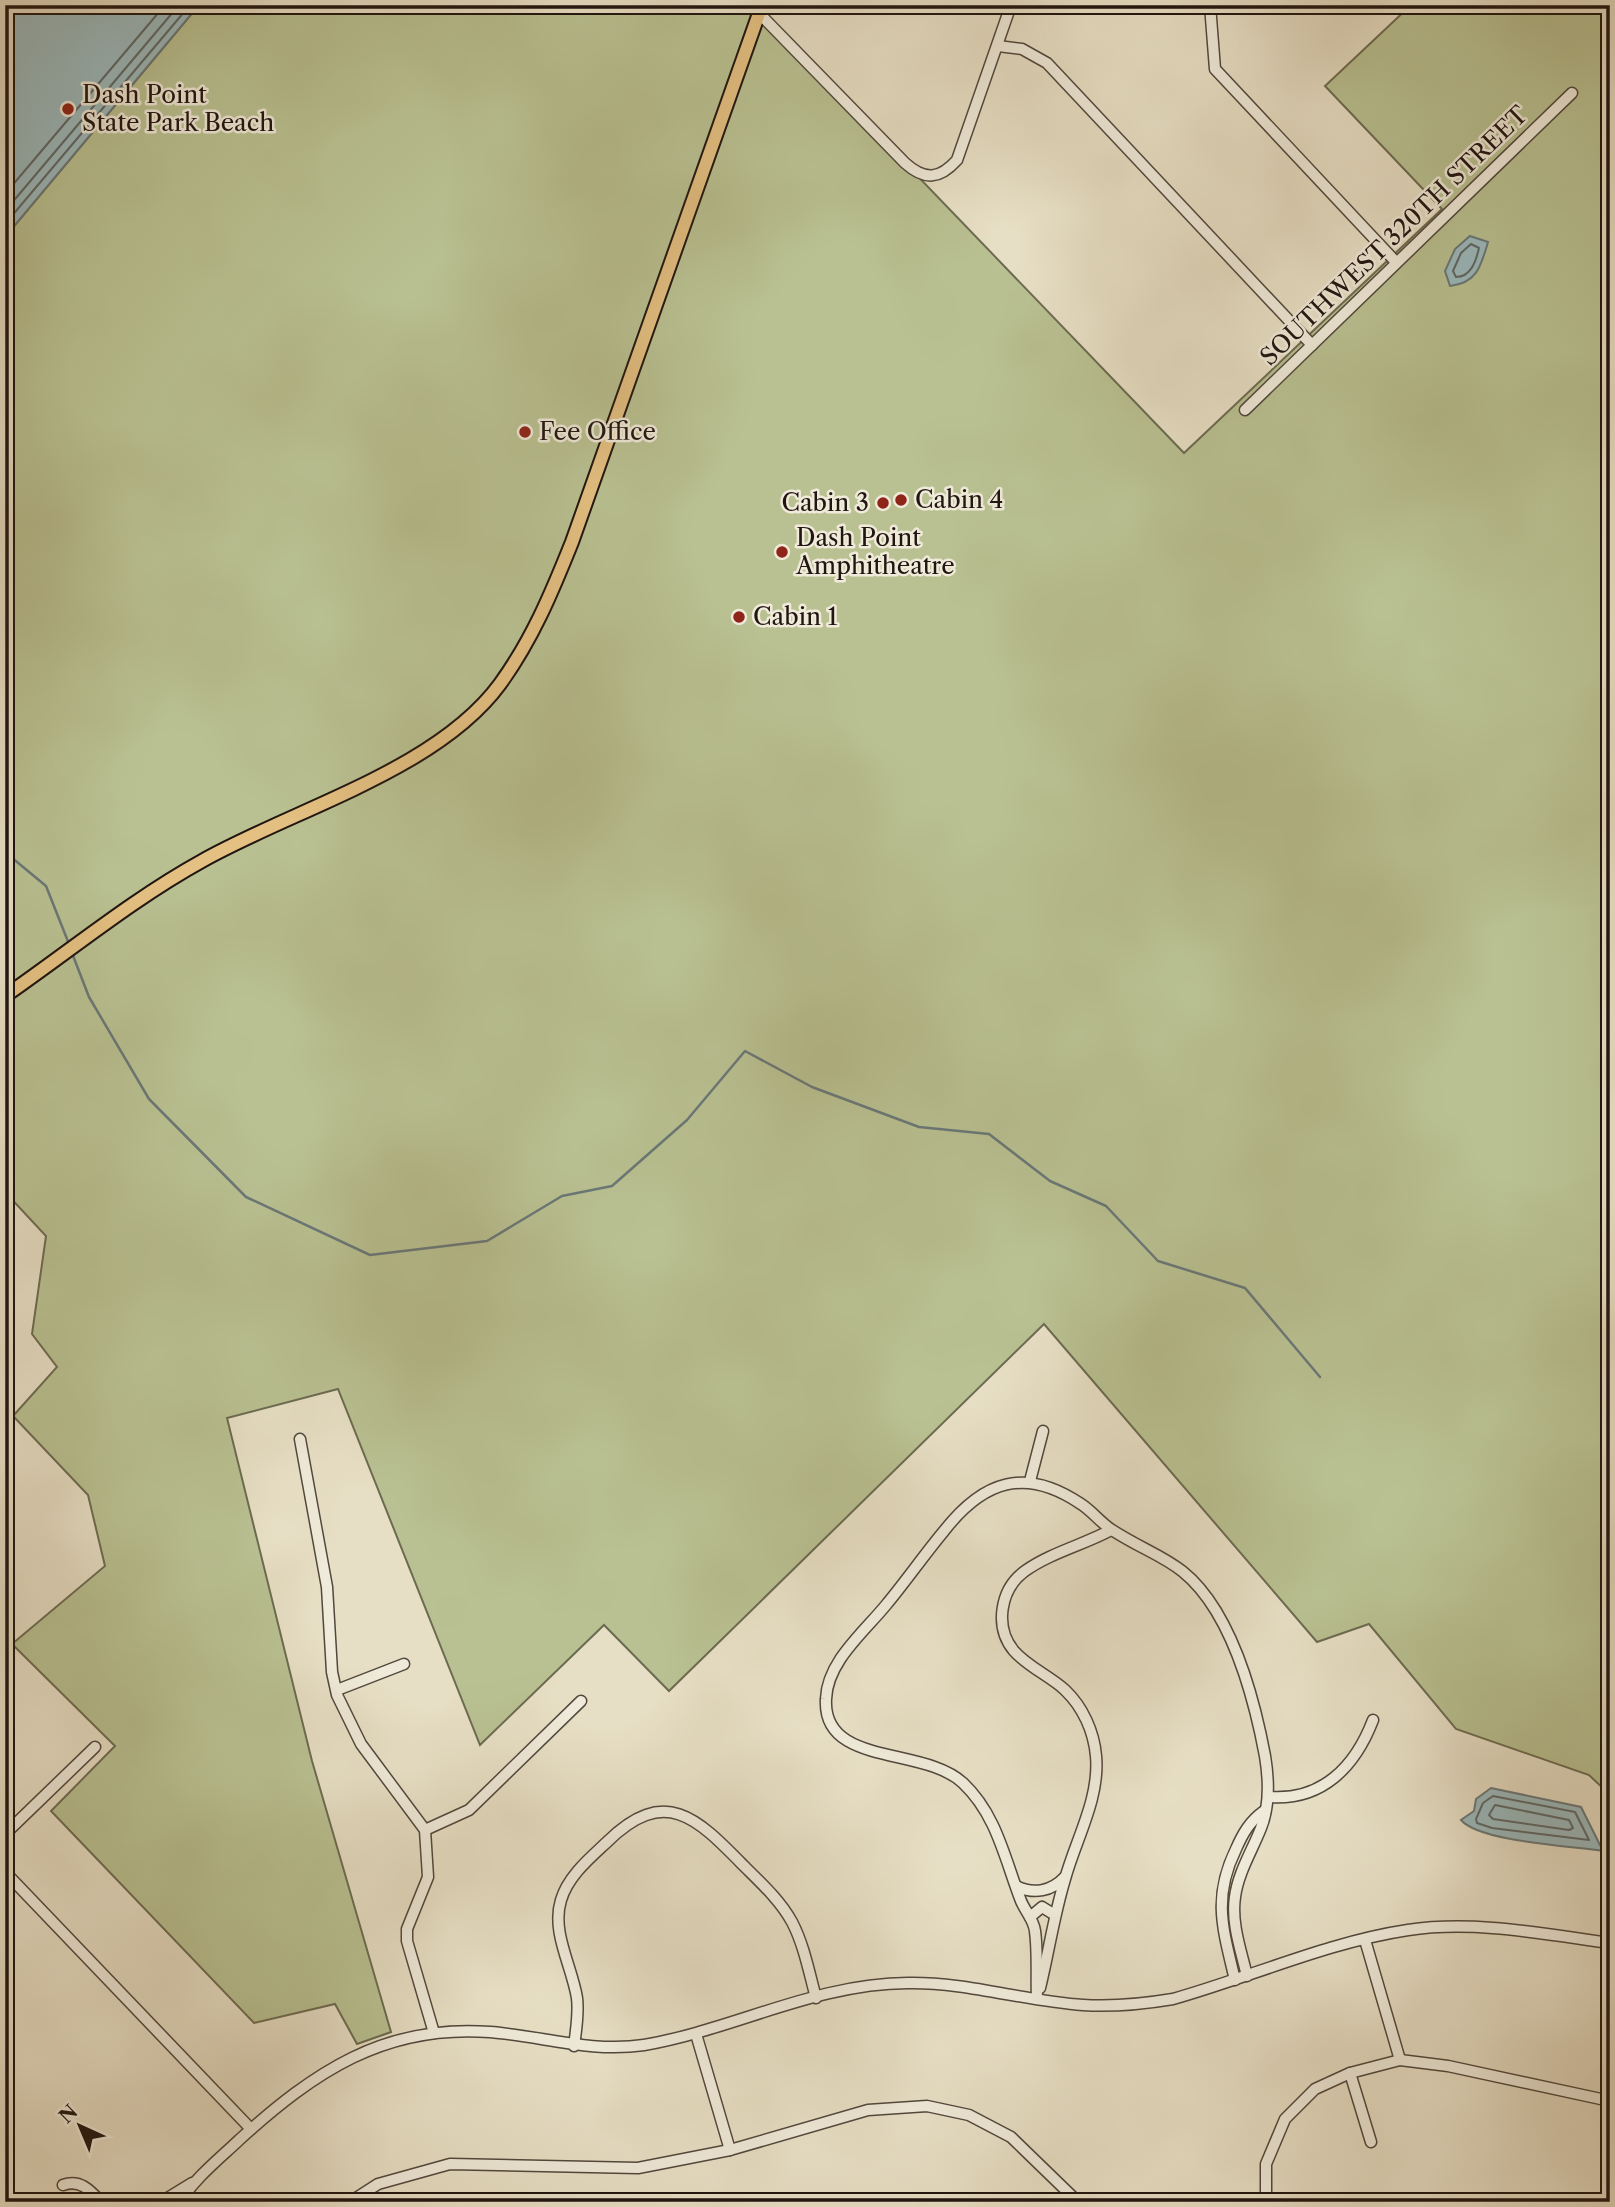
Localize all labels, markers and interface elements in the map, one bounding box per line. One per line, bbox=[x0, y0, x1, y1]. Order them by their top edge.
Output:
place label: Dash Point State Park Beach bbox=[82, 80, 274, 137]
street label: SOUTHWEST 320TH STREET bbox=[1254, 100, 1533, 371]
marker: Dash Point State Park Beach bbox=[60, 101, 76, 117]
place label: Fee Office bbox=[539, 417, 656, 446]
marker: Fee Office bbox=[517, 424, 533, 440]
place label: Cabin 4 bbox=[915, 485, 1003, 514]
place label: Cabin 3 bbox=[781, 488, 869, 517]
marker: Cabin 4 bbox=[893, 492, 909, 508]
marker: Cabin 3 bbox=[875, 495, 891, 511]
place label: Dash Point Amphitheatre bbox=[795, 523, 955, 580]
marker: Dash Point Amphitheatre bbox=[774, 544, 790, 560]
place label: Cabin 1 bbox=[753, 602, 837, 631]
marker: Cabin 1 bbox=[731, 609, 747, 625]
north arrow bbox=[46, 2092, 116, 2162]
text: N bbox=[55, 2100, 82, 2128]

